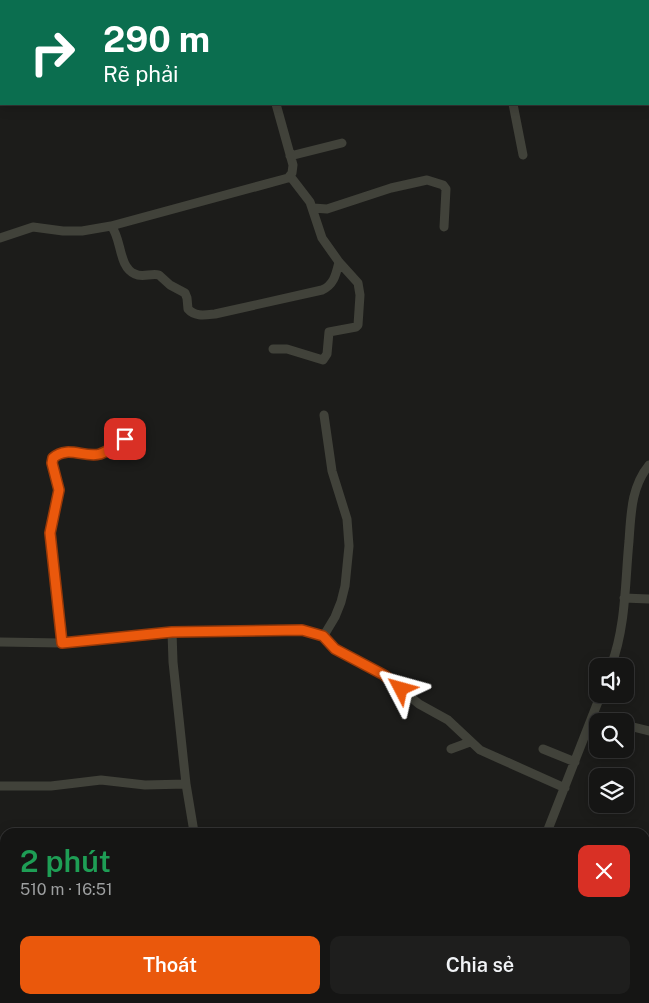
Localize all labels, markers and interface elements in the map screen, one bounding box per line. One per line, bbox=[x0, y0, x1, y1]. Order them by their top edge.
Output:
text: 290 m bbox=[103, 19, 210, 60]
icon: right bbox=[20, 20, 85, 85]
text: Rẽ phải bbox=[103, 61, 179, 87]
pin bbox=[104, 418, 146, 460]
icon: arrive bbox=[111, 425, 139, 453]
map controls bbox=[589, 658, 634, 813]
button: sound bbox=[589, 658, 634, 703]
position arrow bbox=[374, 662, 426, 714]
button: search bbox=[589, 713, 634, 758]
button: layers bbox=[589, 768, 634, 813]
text: 2 phút bbox=[20, 843, 111, 879]
button: close bbox=[578, 845, 630, 897]
text: 510 m · 16:51 bbox=[20, 880, 112, 899]
button: Thoát bbox=[20, 936, 320, 994]
button: Chia sẻ bbox=[330, 936, 630, 994]

